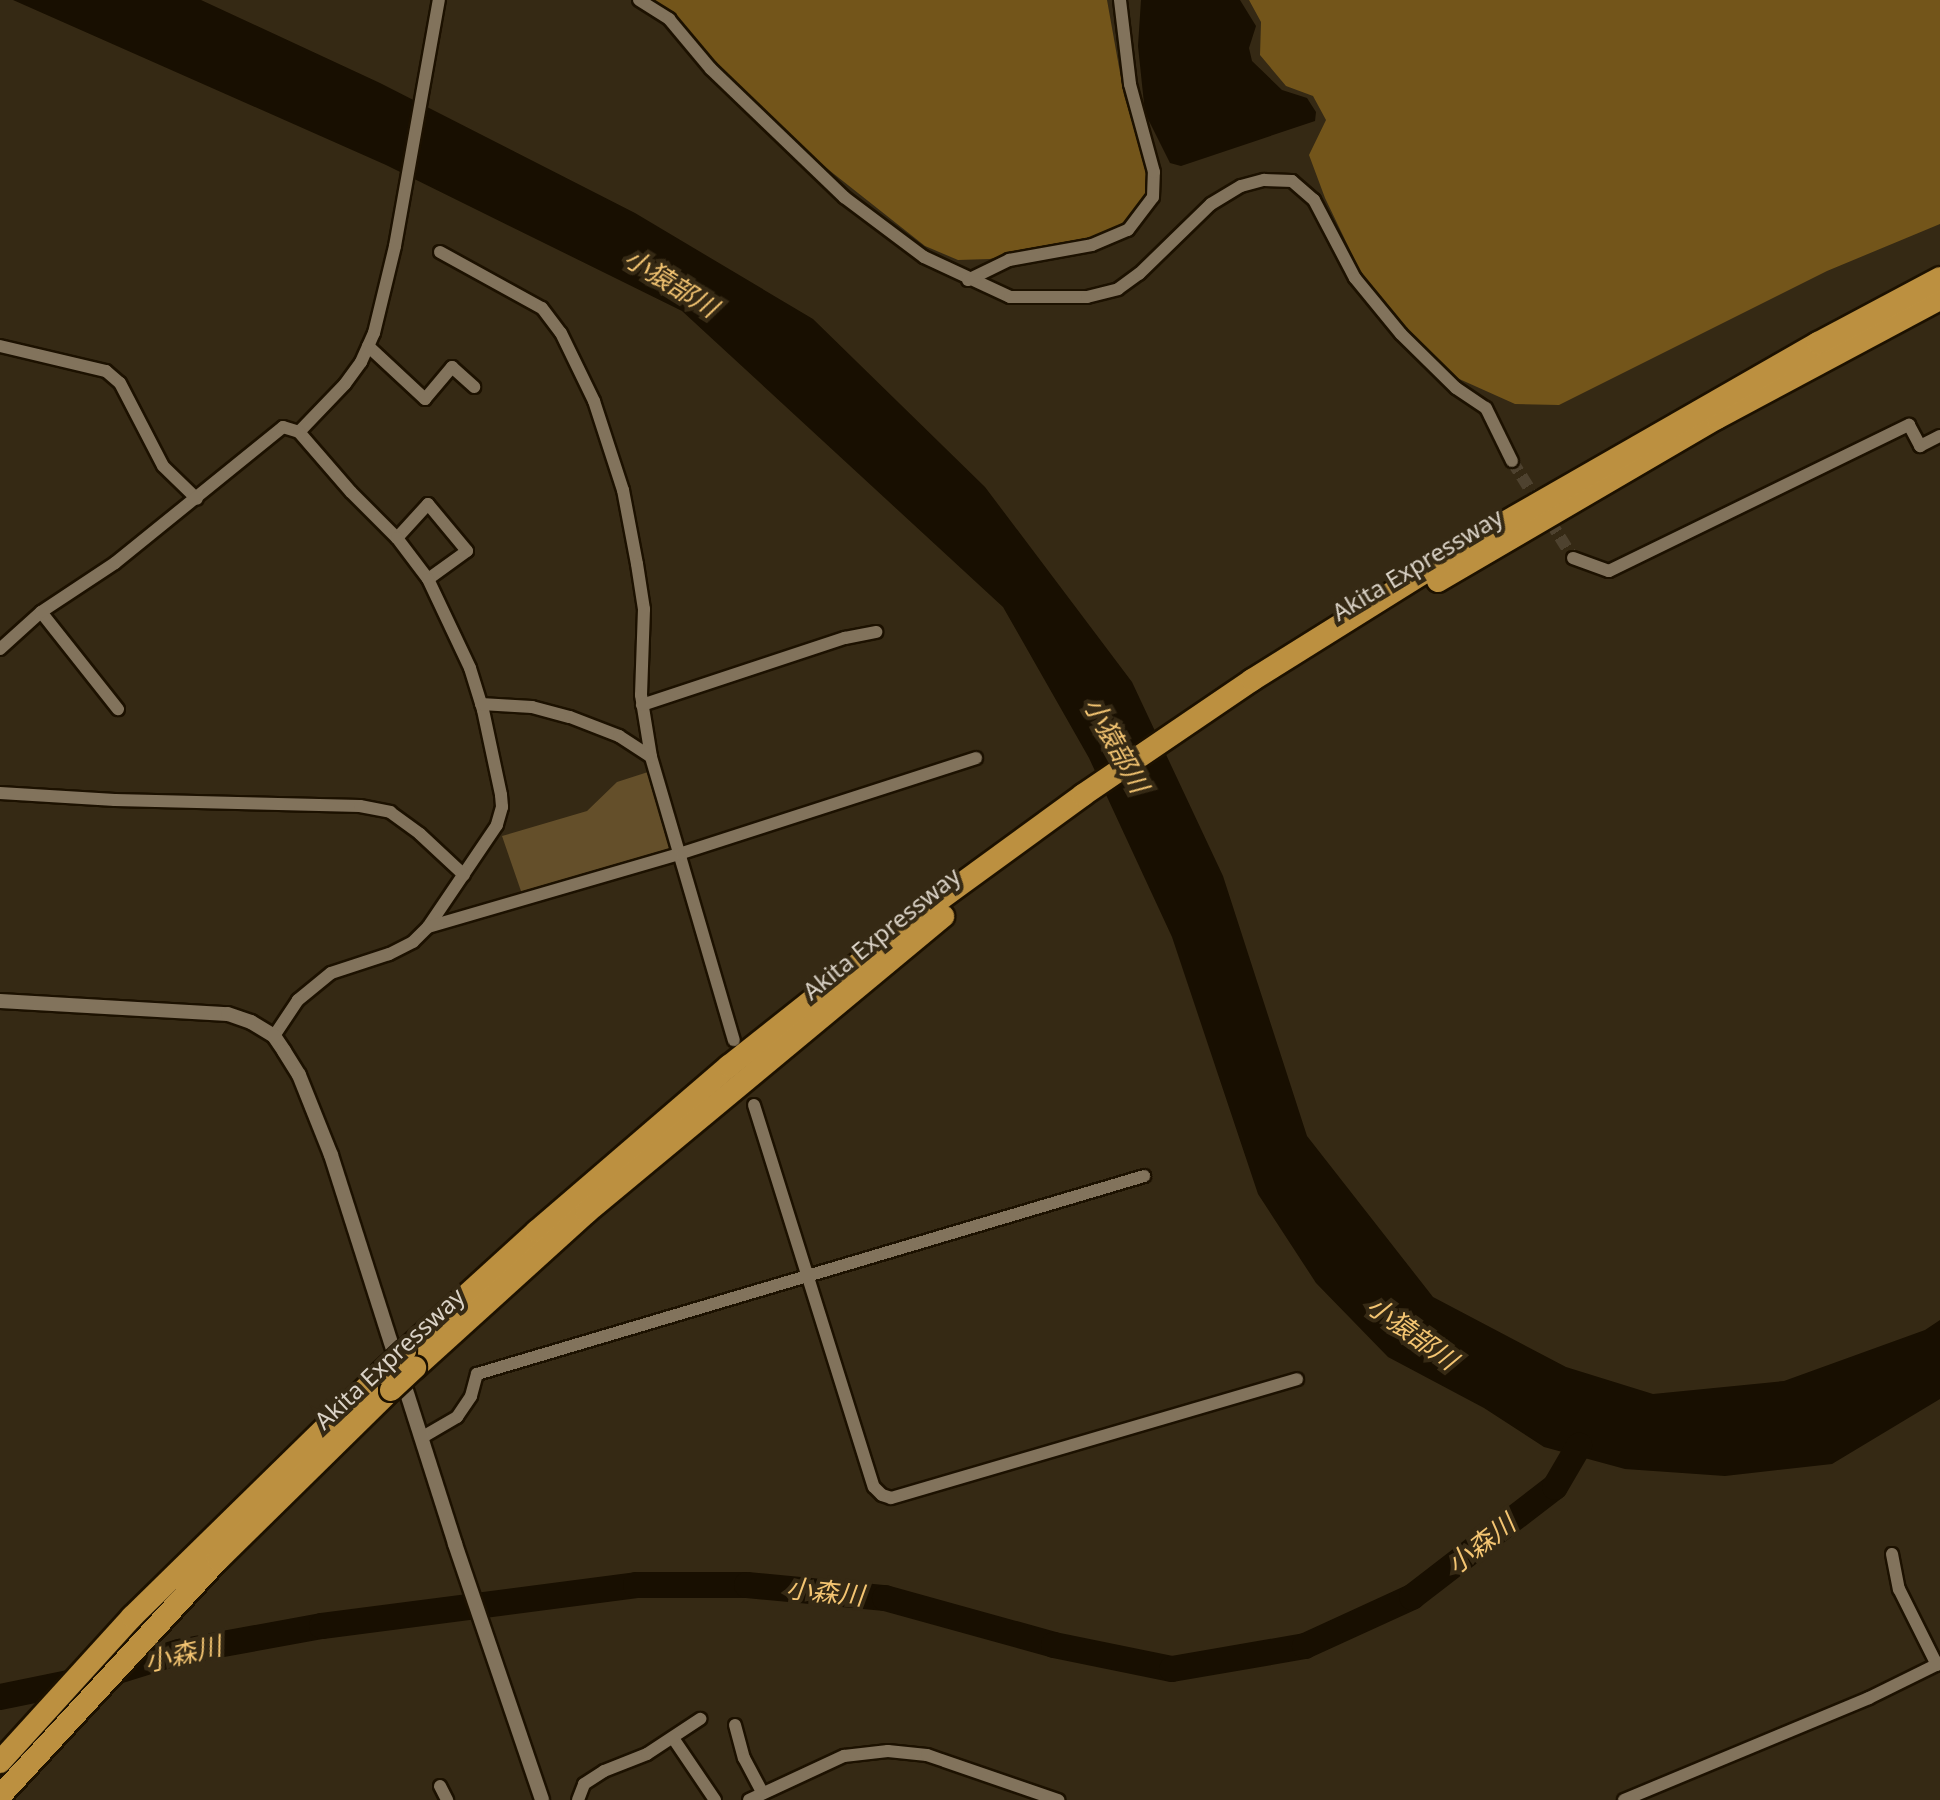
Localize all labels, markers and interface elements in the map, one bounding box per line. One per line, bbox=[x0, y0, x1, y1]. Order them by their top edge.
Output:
water label: 小猿部川 bbox=[619, 242, 723, 324]
street label: Akita Expressway bbox=[1326, 502, 1508, 626]
water label: 小猿部川 bbox=[1077, 692, 1155, 798]
street label: Akita Expressway bbox=[797, 861, 965, 1005]
street label: Akita Expressway bbox=[308, 1281, 470, 1435]
water label: 小猿部川 bbox=[1361, 1290, 1463, 1376]
water label: 小森川 bbox=[1441, 1508, 1521, 1580]
water label: 小森川 bbox=[785, 1572, 865, 1612]
water label: 小森川 bbox=[141, 1630, 225, 1678]

